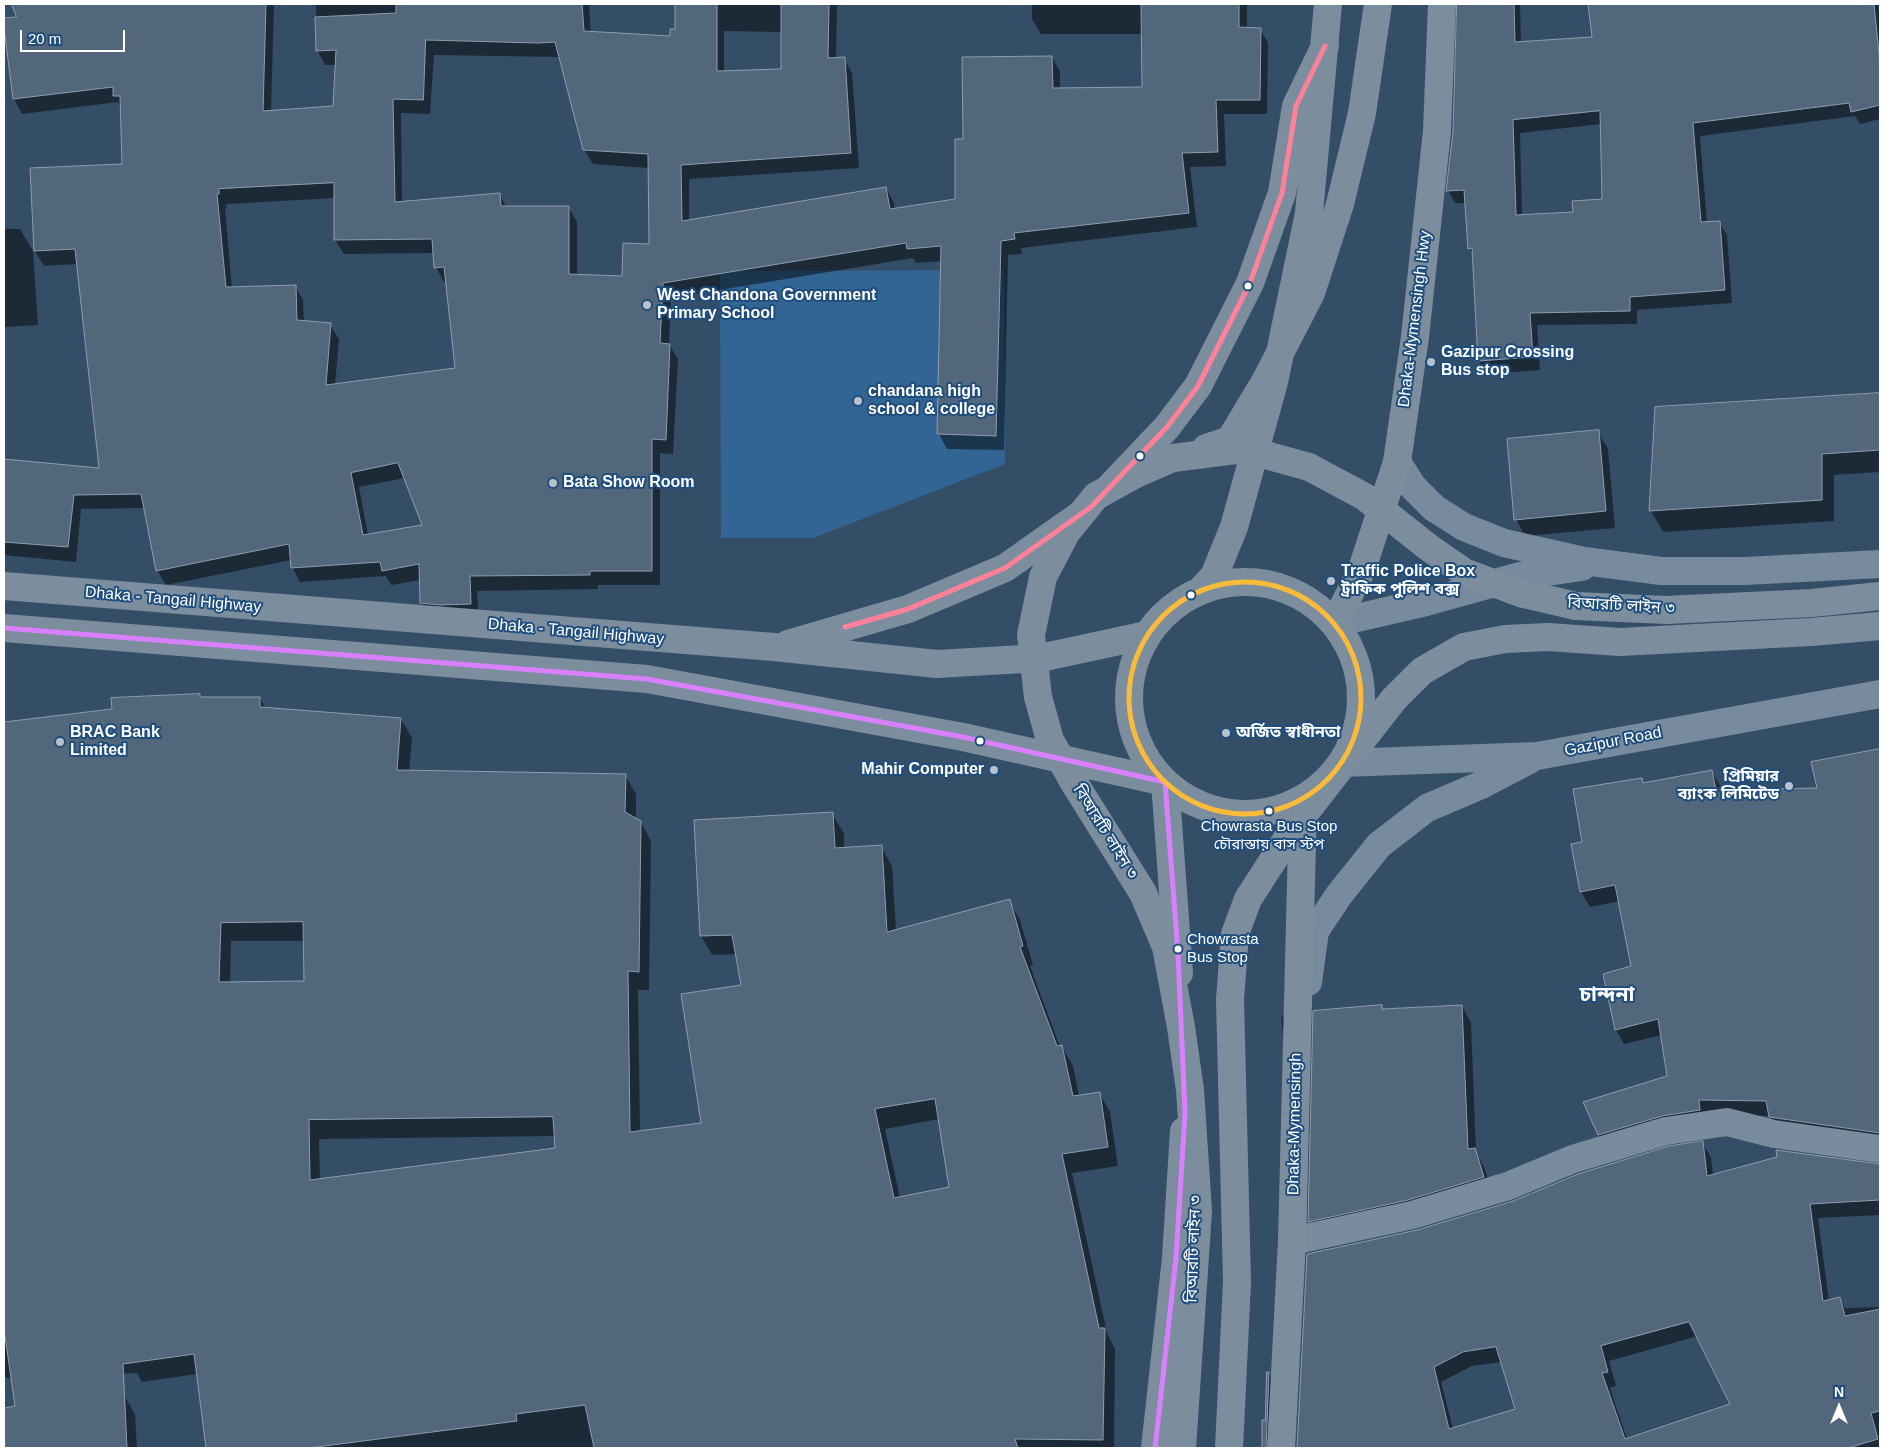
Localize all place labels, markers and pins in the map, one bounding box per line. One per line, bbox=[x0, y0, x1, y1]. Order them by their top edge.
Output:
unlabelled marker bbox=[1243, 281, 1253, 291]
place label: West Chandona Government Primary School bbox=[657, 286, 876, 324]
marker: West Chandona Government Primary School bbox=[641, 299, 653, 311]
place label: Gazipur Crossing Bus stop bbox=[1441, 343, 1574, 381]
marker: Gazipur Crossing Bus stop bbox=[1425, 356, 1437, 368]
place label: chandana high school & college bbox=[868, 382, 995, 420]
marker: chandana high school & college bbox=[852, 395, 864, 407]
unlabelled marker bbox=[1135, 451, 1145, 461]
place label: Bata Show Room bbox=[563, 473, 695, 493]
marker: Bata Show Room bbox=[547, 477, 559, 489]
place label: Traffic Police Box ট্রাফিক পুলিশ বক্স bbox=[1341, 562, 1475, 600]
marker: Traffic Police Box ট্রাফিক পুলিশ বক্স bbox=[1325, 575, 1337, 587]
unlabelled marker bbox=[1186, 590, 1196, 600]
place label: BRAC Bank Limited bbox=[70, 723, 160, 761]
place label: অর্জিত স্বাধীনতা bbox=[1236, 723, 1341, 743]
marker: অর্জিত স্বাধীনতা bbox=[1220, 727, 1232, 739]
marker: BRAC Bank Limited bbox=[54, 736, 66, 748]
unlabelled marker bbox=[975, 736, 985, 746]
place label: Mahir Computer bbox=[861, 760, 984, 780]
marker: Mahir Computer bbox=[988, 764, 1000, 776]
place label: প্রিমিয়ার ব্যাংক লিমিটেড bbox=[1678, 767, 1779, 805]
marker: প্রিমিয়ার ব্যাংক লিমিটেড bbox=[1783, 780, 1795, 792]
marker: Chowrasta Bus Stop চৌরাস্তায় বাস স্টপ bbox=[1264, 806, 1274, 816]
place label: Chowrasta Bus Stop চৌরাস্তায় বাস স্টপ bbox=[1201, 818, 1337, 853]
place label: Chowrasta Bus Stop bbox=[1187, 931, 1259, 966]
marker: Chowrasta Bus Stop bbox=[1173, 944, 1183, 954]

